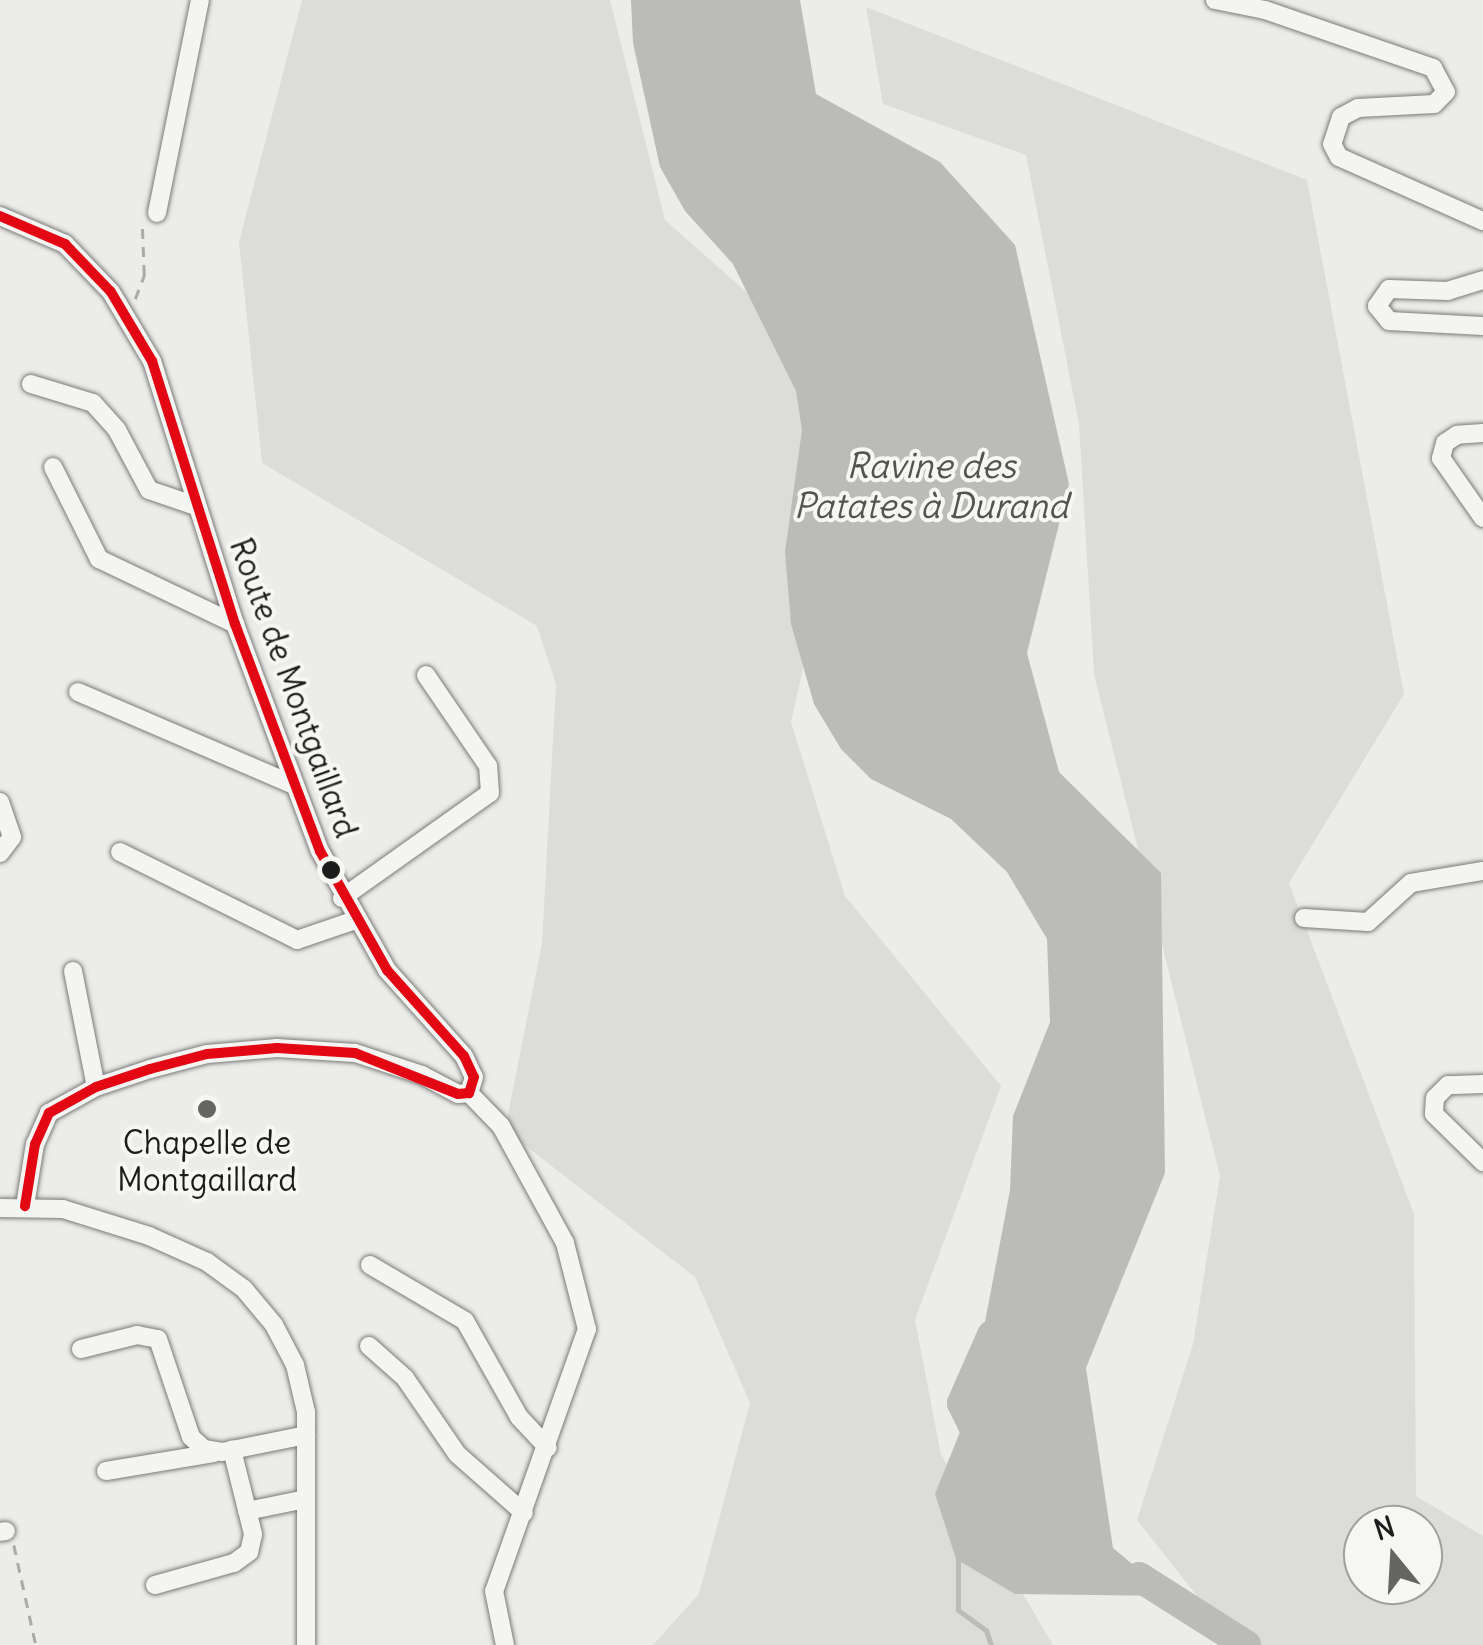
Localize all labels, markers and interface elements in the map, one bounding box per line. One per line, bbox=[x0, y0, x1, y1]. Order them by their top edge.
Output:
water label: Ravine des Patates à Durand bbox=[794, 444, 1068, 526]
street label: Route de Montgaillard bbox=[221, 533, 365, 843]
unlabelled marker bbox=[321, 860, 341, 880]
marker: Chapelle de Montgaillard bbox=[196, 1098, 218, 1120]
place label: Chapelle de Montgaillard bbox=[117, 1125, 297, 1200]
north arrow bbox=[1343, 1505, 1443, 1605]
text: N bbox=[1370, 1508, 1399, 1548]

